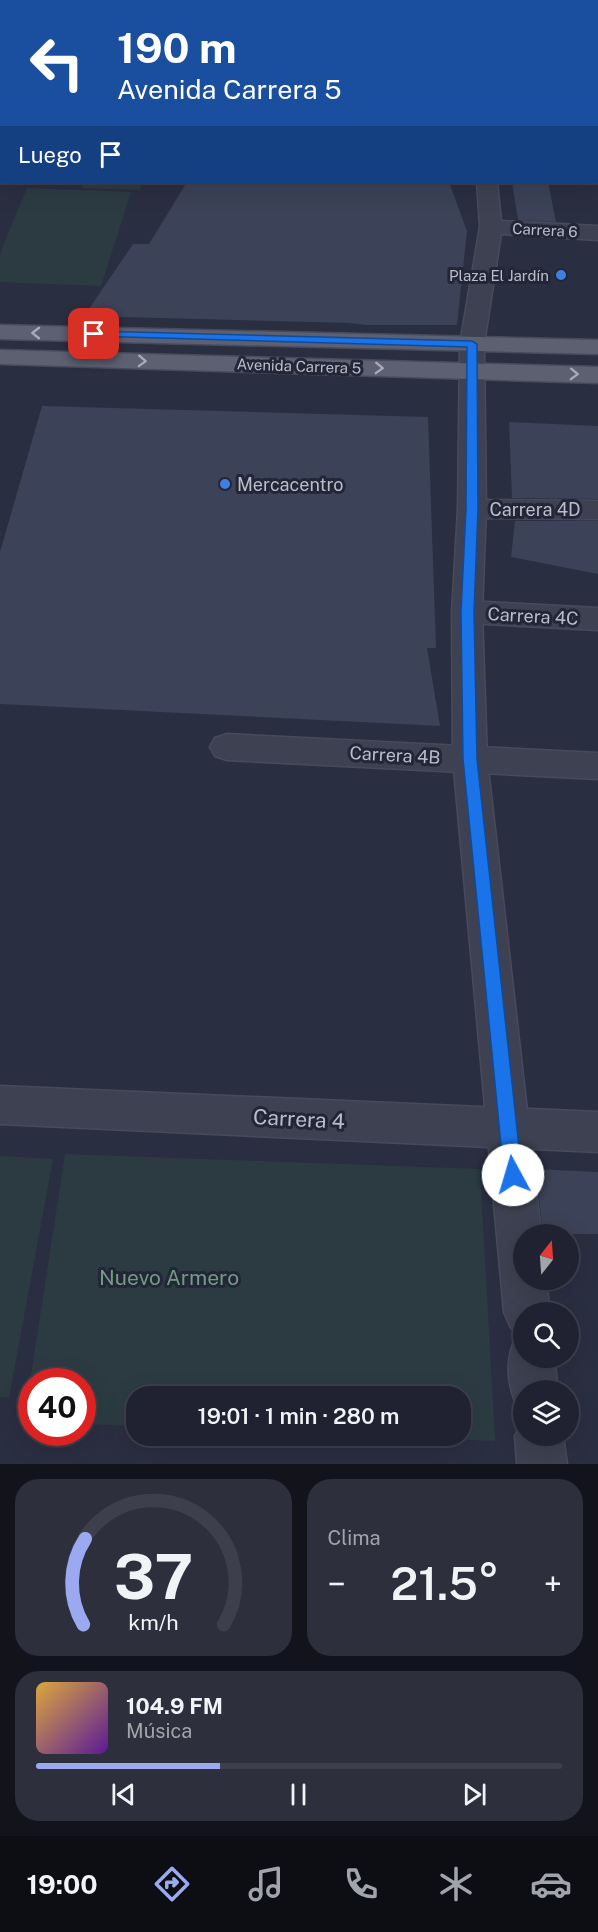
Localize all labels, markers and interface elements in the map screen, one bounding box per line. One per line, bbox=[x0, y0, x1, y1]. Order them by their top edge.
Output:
text: 190 m bbox=[117, 23, 237, 72]
icon: left bbox=[18, 24, 96, 102]
text: Avenida Carrera 5 bbox=[117, 73, 341, 105]
icon: arrive bbox=[94, 138, 127, 171]
text: Luego bbox=[18, 142, 82, 168]
street label: Carrera 6 bbox=[512, 220, 578, 240]
place label: Plaza El Jardín bbox=[449, 267, 549, 284]
marker: Plaza El Jardín bbox=[554, 268, 568, 282]
pin bbox=[68, 308, 119, 359]
icon: arrive bbox=[77, 317, 110, 350]
one-way arrow bbox=[31, 327, 40, 339]
one-way arrow bbox=[138, 355, 147, 368]
street label: Avenida Carrera 5 bbox=[236, 355, 362, 377]
one-way arrow bbox=[375, 362, 384, 374]
one-way arrow bbox=[570, 368, 579, 380]
place label: Mercacentro bbox=[237, 474, 344, 495]
marker: Mercacentro bbox=[218, 477, 232, 491]
street label: Carrera 4D bbox=[489, 499, 581, 520]
street label: Carrera 4C bbox=[487, 603, 579, 629]
street label: Carrera 4B bbox=[349, 742, 441, 768]
street label: Carrera 4 bbox=[252, 1104, 346, 1134]
position arrow bbox=[481, 1143, 545, 1207]
north arrow bbox=[513, 1224, 579, 1290]
map controls bbox=[513, 1224, 579, 1446]
park label: Nuevo Armero bbox=[99, 1265, 239, 1290]
button: search bbox=[513, 1302, 579, 1368]
speed limit sign: 40 bbox=[18, 1368, 96, 1446]
button: layers bbox=[513, 1380, 579, 1446]
text: 19:01 · 1 min · 280 m bbox=[198, 1403, 399, 1429]
text: Clima bbox=[328, 1526, 381, 1550]
text: 37 bbox=[113, 1540, 193, 1613]
text: 21.5° bbox=[390, 1557, 499, 1610]
text: − bbox=[328, 1565, 346, 1603]
text: + bbox=[544, 1565, 562, 1603]
text: km/h bbox=[128, 1610, 178, 1635]
text: 104.9 FM bbox=[126, 1693, 223, 1719]
text: Música bbox=[126, 1719, 192, 1743]
icon: previous bbox=[107, 1778, 140, 1811]
icon: pause bbox=[282, 1778, 315, 1811]
icon: next bbox=[458, 1778, 491, 1811]
icon: directions bbox=[151, 1863, 193, 1905]
icon: music bbox=[245, 1863, 287, 1905]
icon: phone bbox=[340, 1863, 382, 1905]
icon: climate bbox=[435, 1863, 477, 1905]
icon: car bbox=[530, 1863, 572, 1905]
text: 19:00 bbox=[26, 1868, 98, 1900]

